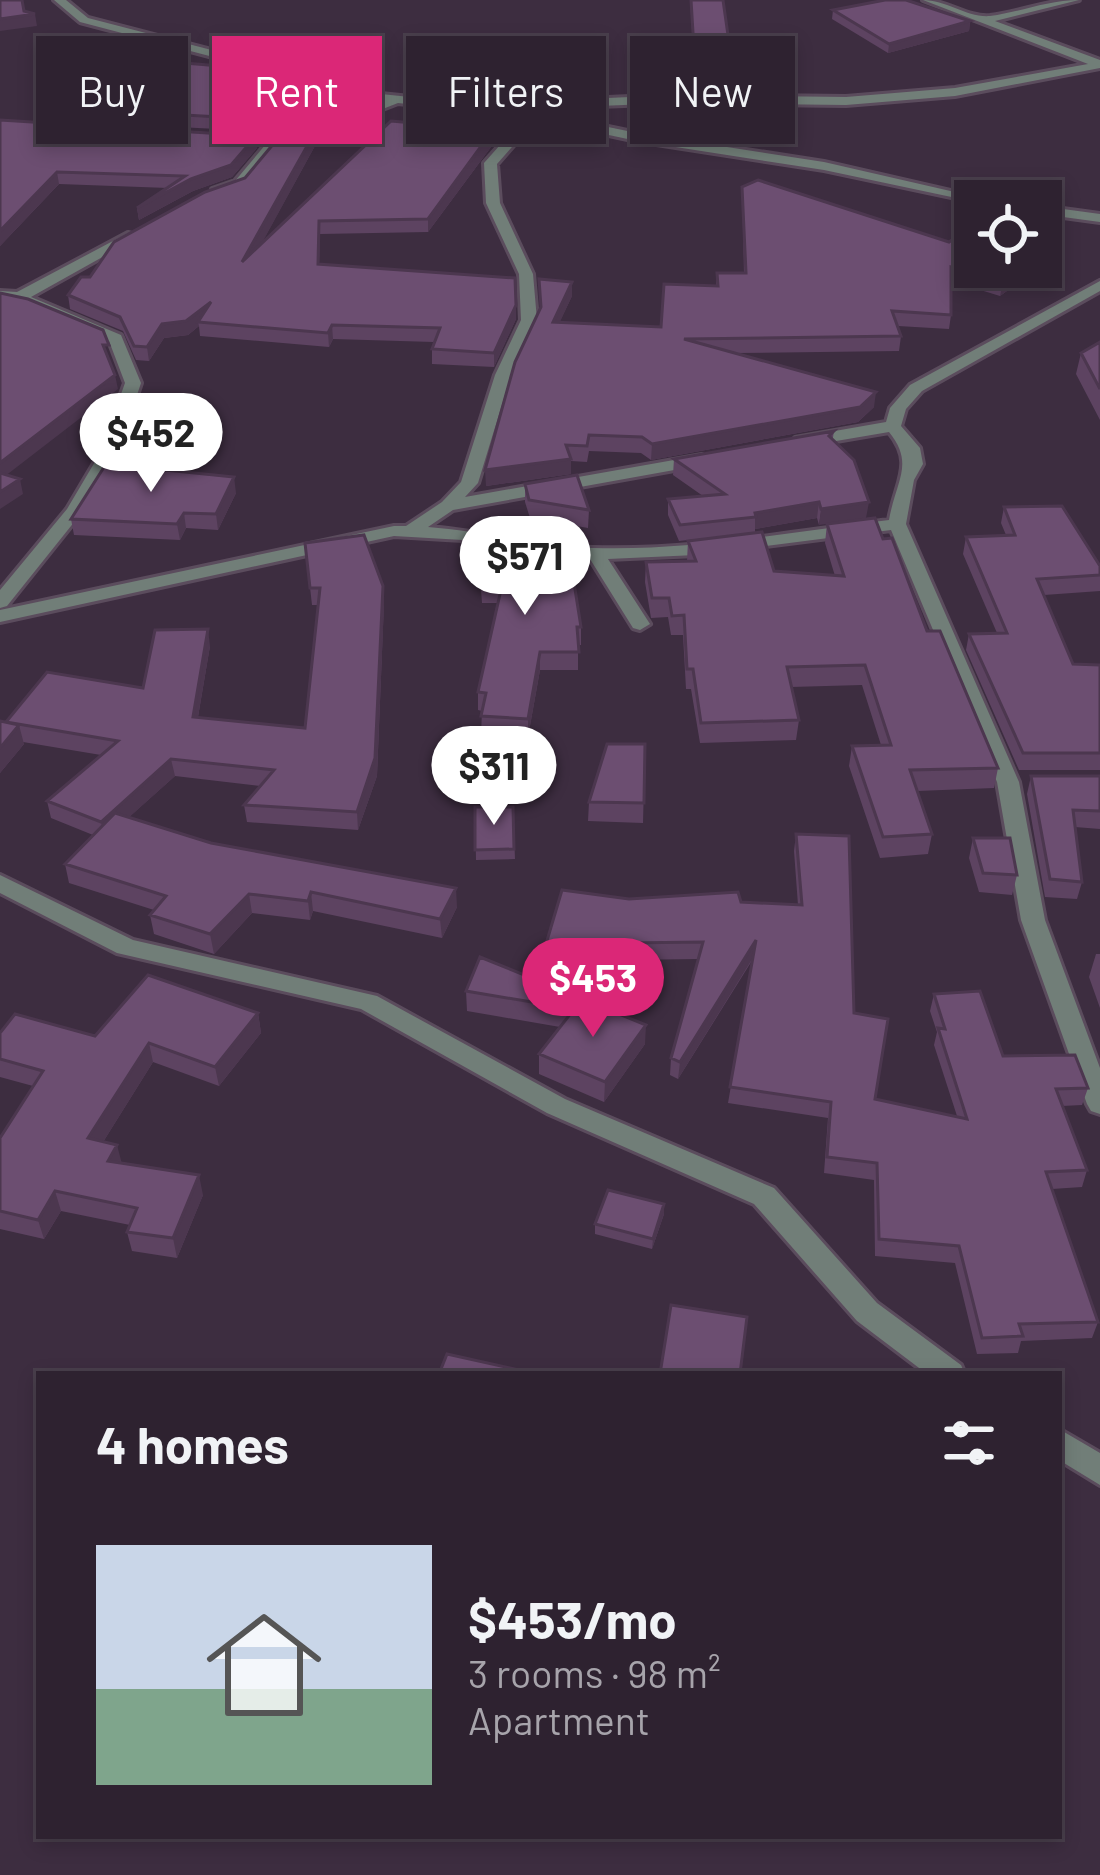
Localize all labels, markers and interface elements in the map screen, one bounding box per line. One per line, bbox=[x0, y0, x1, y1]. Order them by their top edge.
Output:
chip: Buy bbox=[36, 36, 188, 144]
chip: Rent bbox=[212, 36, 382, 144]
chip: Filters bbox=[406, 36, 606, 144]
chip: New bbox=[630, 36, 795, 144]
map controls bbox=[954, 180, 1062, 288]
button: locate bbox=[954, 180, 1062, 288]
pin: $452 bbox=[80, 393, 222, 495]
text: $452 bbox=[107, 408, 195, 455]
pin: $571 bbox=[454, 516, 596, 618]
text: $571 bbox=[487, 531, 563, 578]
pin: $311 bbox=[423, 726, 565, 828]
text: $311 bbox=[458, 741, 530, 788]
pin: $453 bbox=[522, 938, 664, 1040]
text: $453 bbox=[549, 953, 637, 1000]
icon: filters bbox=[936, 1410, 1002, 1476]
text: 4 homes bbox=[96, 1413, 289, 1474]
text: $453/mo bbox=[468, 1588, 677, 1649]
icon: home bbox=[192, 1593, 336, 1737]
text: 3 rooms · 98 m² bbox=[468, 1649, 721, 1696]
text: Apartment bbox=[468, 1696, 650, 1743]

